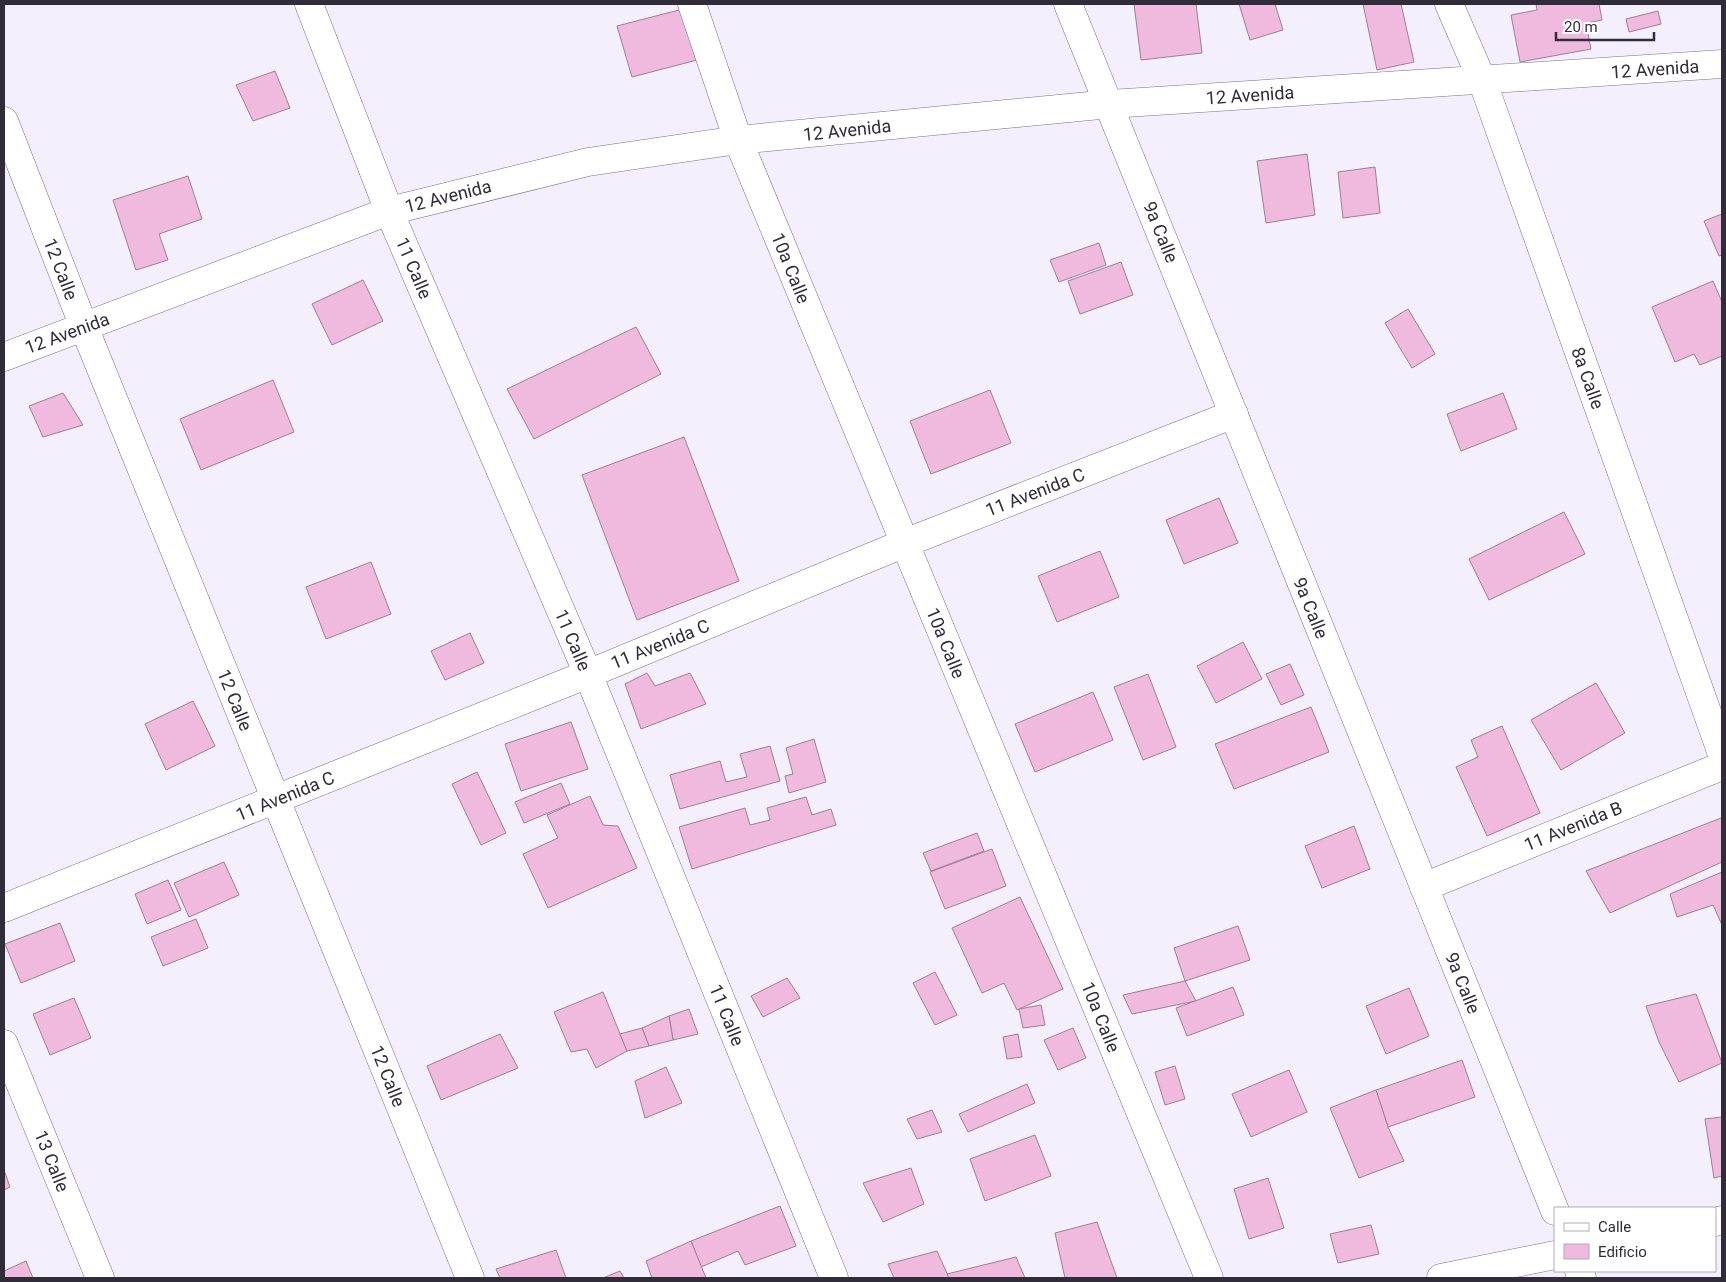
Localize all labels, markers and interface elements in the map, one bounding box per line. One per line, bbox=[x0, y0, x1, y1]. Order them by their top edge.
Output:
scale bar bbox=[1556, 10, 1654, 42]
text: 20 m bbox=[1564, 18, 1598, 36]
street label: 12 Avenida bbox=[1610, 55, 1700, 83]
street label: 12 Avenida bbox=[1205, 81, 1295, 109]
street label: 12 Avenida bbox=[802, 115, 892, 145]
street label: 12 Avenida bbox=[403, 175, 493, 217]
street label: 9a Calle bbox=[1139, 198, 1183, 266]
street label: 10a Calle bbox=[767, 230, 815, 306]
street label: 11 Calle bbox=[392, 234, 436, 302]
street label: 12 Calle bbox=[40, 235, 82, 303]
street label: 12 Avenida bbox=[22, 308, 112, 358]
street label: 8a Calle bbox=[1567, 344, 1609, 412]
street label: 11 Avenida C bbox=[982, 463, 1088, 521]
street label: 9a Calle bbox=[1289, 574, 1333, 642]
street label: 10a Calle bbox=[922, 605, 970, 681]
street label: 11 Calle bbox=[551, 606, 595, 674]
street label: 11 Avenida C bbox=[608, 615, 712, 673]
street label: 12 Calle bbox=[213, 666, 257, 734]
street label: 11 Avenida C bbox=[233, 767, 337, 825]
street label: 11 Avenida B bbox=[1521, 797, 1625, 855]
street label: 9a Calle bbox=[1441, 949, 1485, 1017]
street label: 10a Calle bbox=[1077, 979, 1125, 1055]
street label: 11 Calle bbox=[705, 981, 749, 1049]
street label: 12 Calle bbox=[366, 1042, 410, 1110]
street label: 13 Calle bbox=[30, 1127, 74, 1195]
legend bbox=[1554, 1207, 1716, 1272]
text: Calle bbox=[1598, 1218, 1631, 1236]
text: Edificio bbox=[1598, 1243, 1647, 1261]

